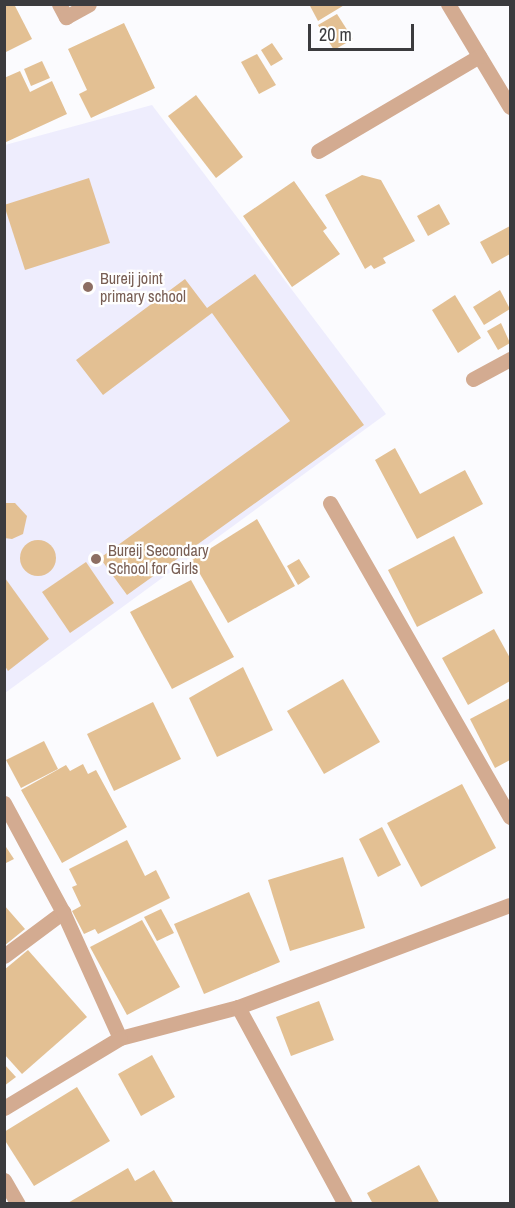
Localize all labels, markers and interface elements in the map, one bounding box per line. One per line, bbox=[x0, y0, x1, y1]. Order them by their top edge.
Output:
scale bar bbox=[311, 12, 418, 50]
text: 20 m bbox=[319, 22, 352, 47]
place label: Bureij joint primary school bbox=[100, 268, 186, 306]
marker: Bureij joint primary school bbox=[81, 280, 95, 294]
place label: Bureij Secondary School for Girls bbox=[108, 540, 209, 578]
marker: Bureij Secondary School for Girls bbox=[89, 552, 103, 566]

